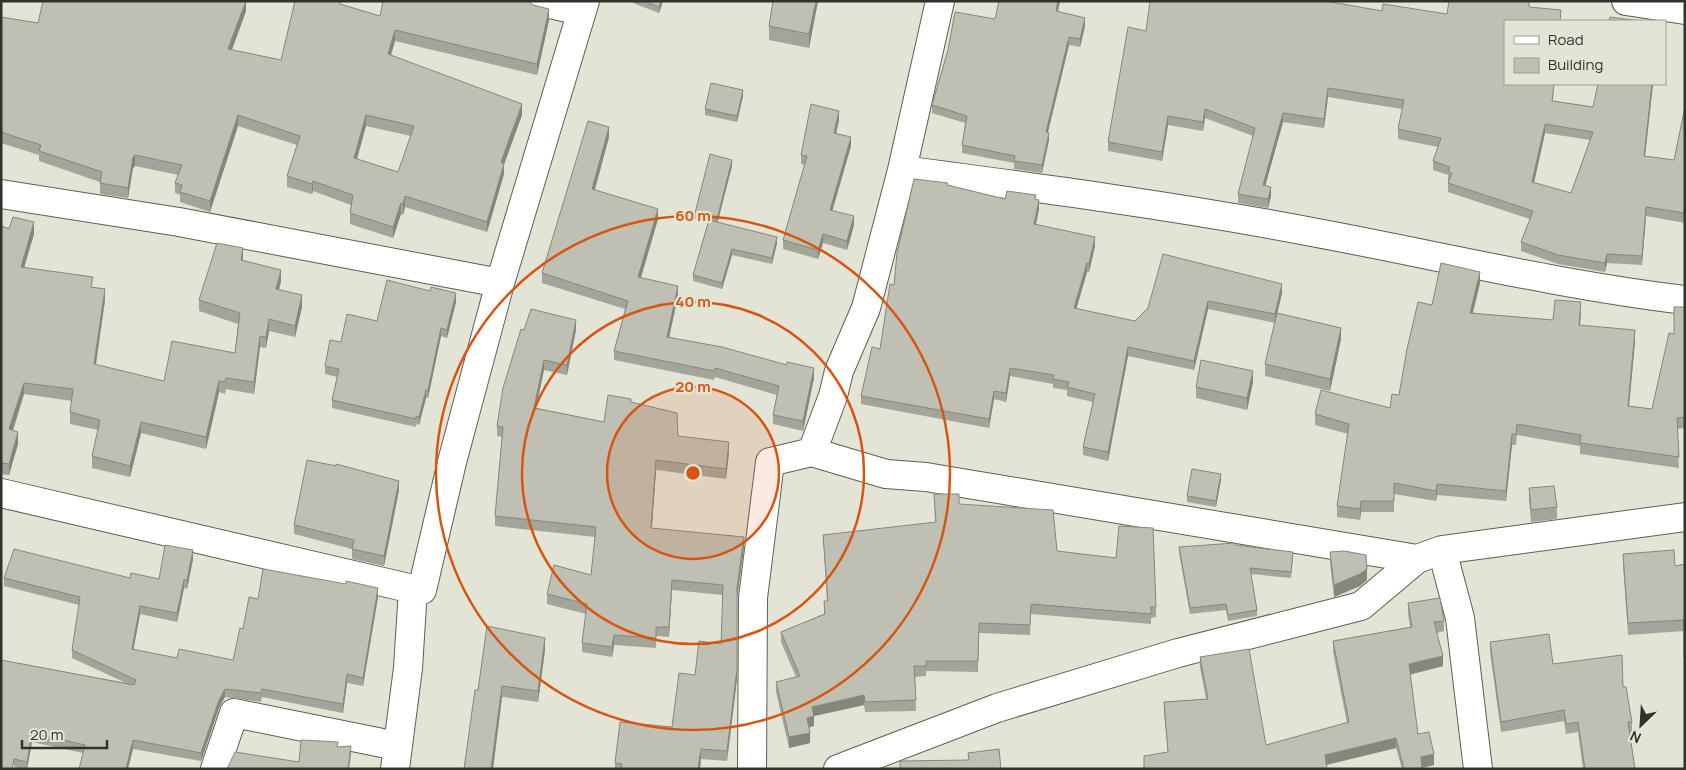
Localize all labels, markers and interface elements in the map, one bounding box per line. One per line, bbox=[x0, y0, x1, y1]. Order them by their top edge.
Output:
legend bbox=[1504, 20, 1666, 85]
text: Road bbox=[1548, 29, 1584, 50]
text: Building bbox=[1548, 54, 1603, 75]
text: 60 m bbox=[675, 205, 711, 226]
text: 40 m bbox=[675, 291, 711, 312]
text: 20 m bbox=[675, 376, 711, 397]
centre of rings bbox=[684, 464, 702, 482]
north arrow bbox=[1616, 700, 1666, 750]
scale bar bbox=[22, 718, 108, 750]
text: 20 m bbox=[30, 724, 63, 745]
text: N bbox=[1627, 726, 1644, 748]

